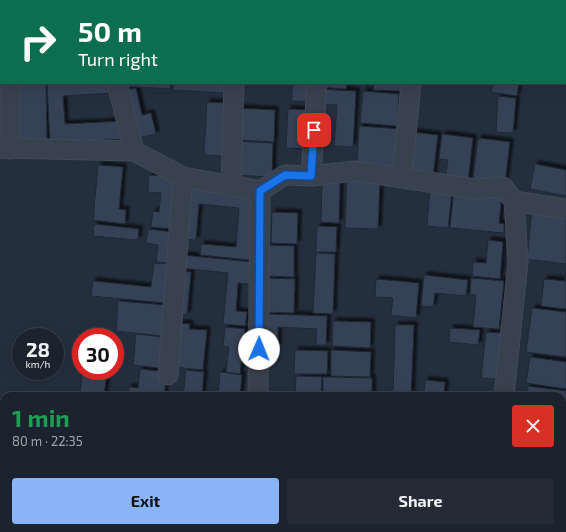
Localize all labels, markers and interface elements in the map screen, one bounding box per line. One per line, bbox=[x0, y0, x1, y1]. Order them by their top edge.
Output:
text: 50 m bbox=[78, 14, 142, 48]
icon: right bbox=[12, 16, 64, 68]
text: Turn right bbox=[78, 48, 158, 70]
pin bbox=[297, 113, 331, 147]
icon: arrive bbox=[303, 119, 325, 141]
speed limit sign: 30 bbox=[72, 328, 124, 380]
position arrow bbox=[238, 328, 280, 370]
text: 28 bbox=[26, 337, 50, 361]
text: km/h bbox=[26, 358, 50, 370]
text: 1 min bbox=[12, 403, 70, 432]
button: close bbox=[512, 405, 554, 447]
text: 80 m · 22:35 bbox=[12, 433, 83, 449]
button: Exit bbox=[12, 478, 279, 524]
button: Share bbox=[287, 478, 554, 524]

